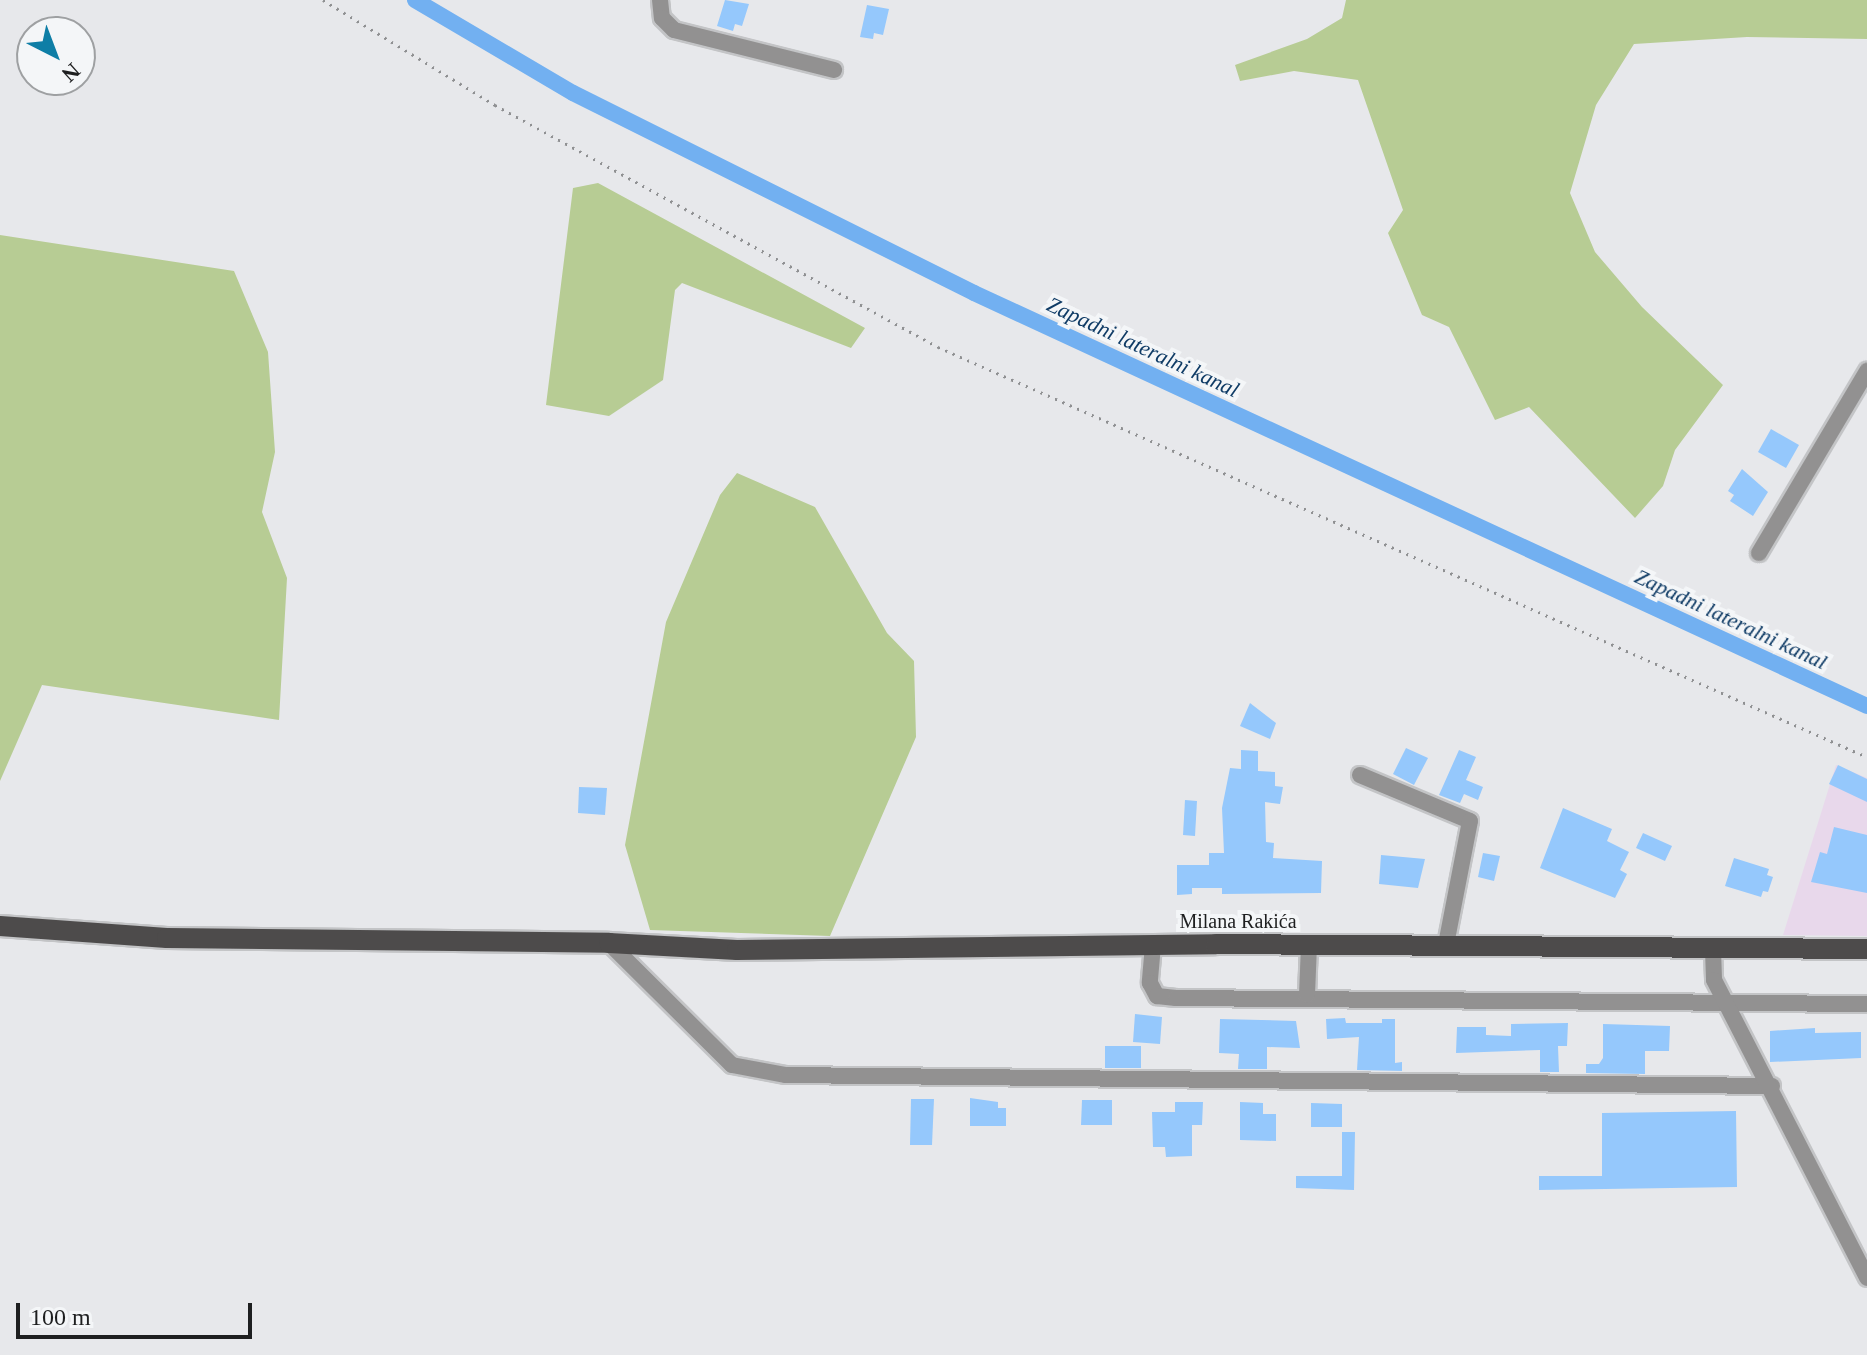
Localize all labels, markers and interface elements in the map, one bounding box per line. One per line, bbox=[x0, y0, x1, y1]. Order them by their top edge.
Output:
north arrow bbox=[16, 16, 96, 96]
text: N bbox=[57, 58, 85, 87]
water label: Zapadni lateralni kanal bbox=[1043, 291, 1243, 403]
water label: Zapadni lateralni kanal bbox=[1631, 563, 1831, 675]
street label: Milana Rakića bbox=[1179, 909, 1297, 933]
scale bar bbox=[20, 1287, 256, 1337]
text: 100 m bbox=[30, 1304, 91, 1330]

